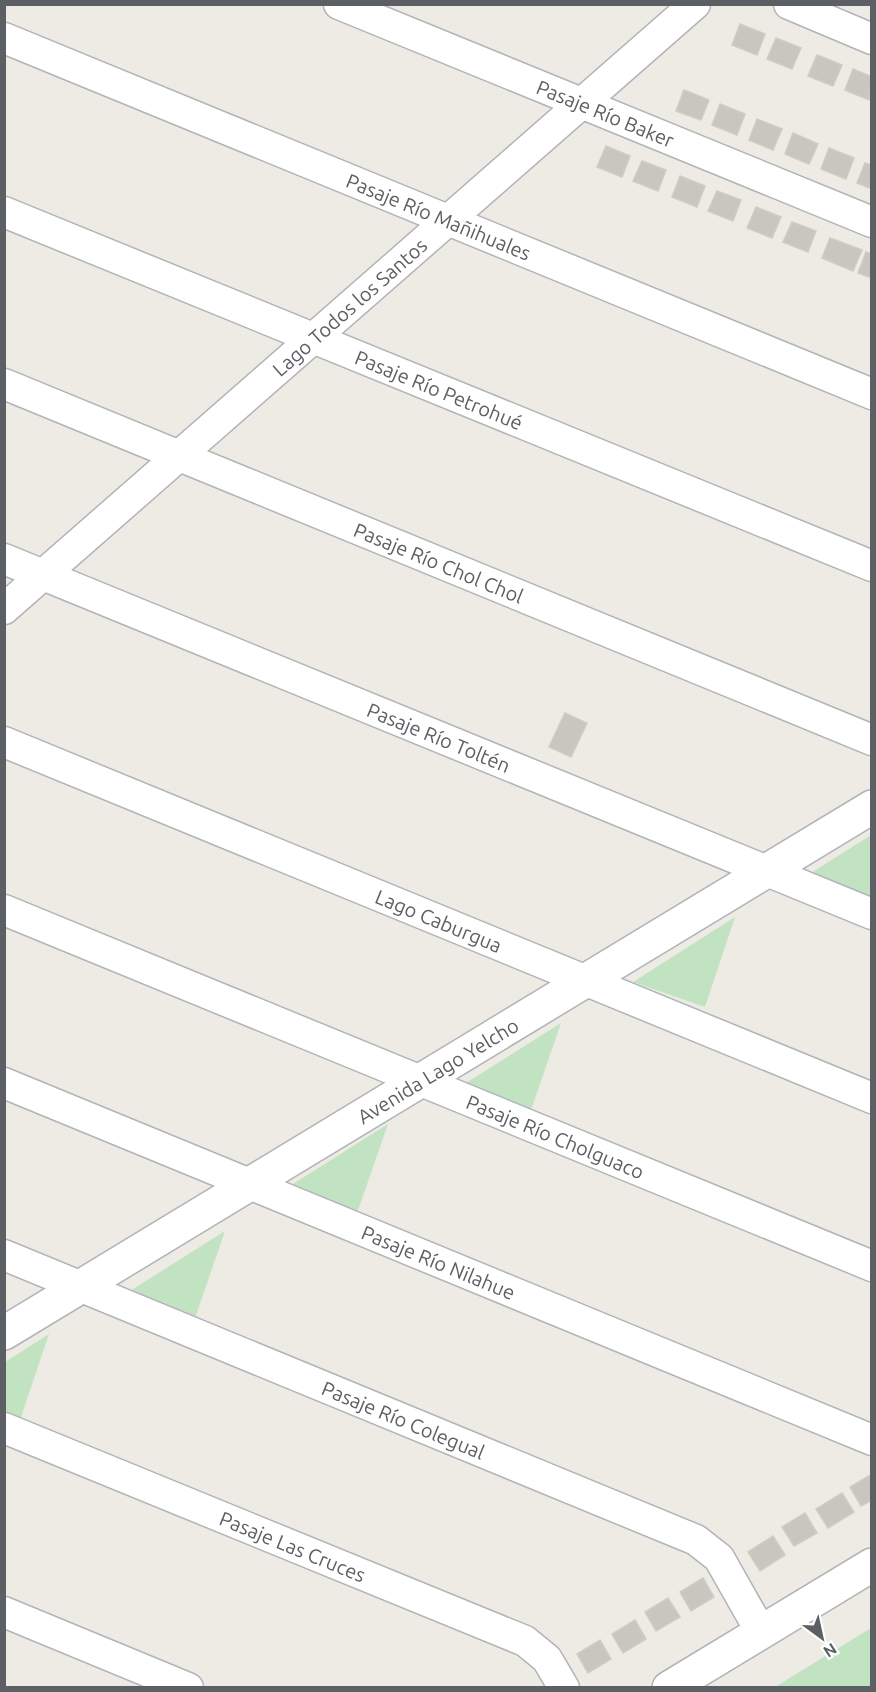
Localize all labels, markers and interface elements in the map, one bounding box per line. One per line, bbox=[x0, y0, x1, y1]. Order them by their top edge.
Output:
street label: Pasaje Río Baker bbox=[533, 75, 678, 152]
street label: Pasaje Río Mañihuales bbox=[343, 168, 534, 264]
street label: Lago Todos los Santos bbox=[267, 233, 431, 380]
street label: Pasaje Río Petrohué bbox=[352, 345, 526, 434]
street label: Pasaje Río Chol Chol bbox=[351, 517, 527, 607]
street label: Pasaje Río Toltén bbox=[364, 697, 514, 776]
street label: Lago Caburgua bbox=[372, 884, 506, 957]
street label: Avenida Lago Yelcho bbox=[353, 1013, 522, 1128]
street label: Pasaje Río Cholguaco bbox=[463, 1089, 648, 1183]
street label: Pasaje Río Nilahue bbox=[359, 1220, 519, 1304]
street label: Pasaje Río Colegual bbox=[319, 1376, 488, 1463]
street label: Pasaje Las Cruces bbox=[216, 1506, 369, 1586]
north arrow bbox=[792, 1608, 852, 1668]
text: N bbox=[820, 1640, 840, 1661]

